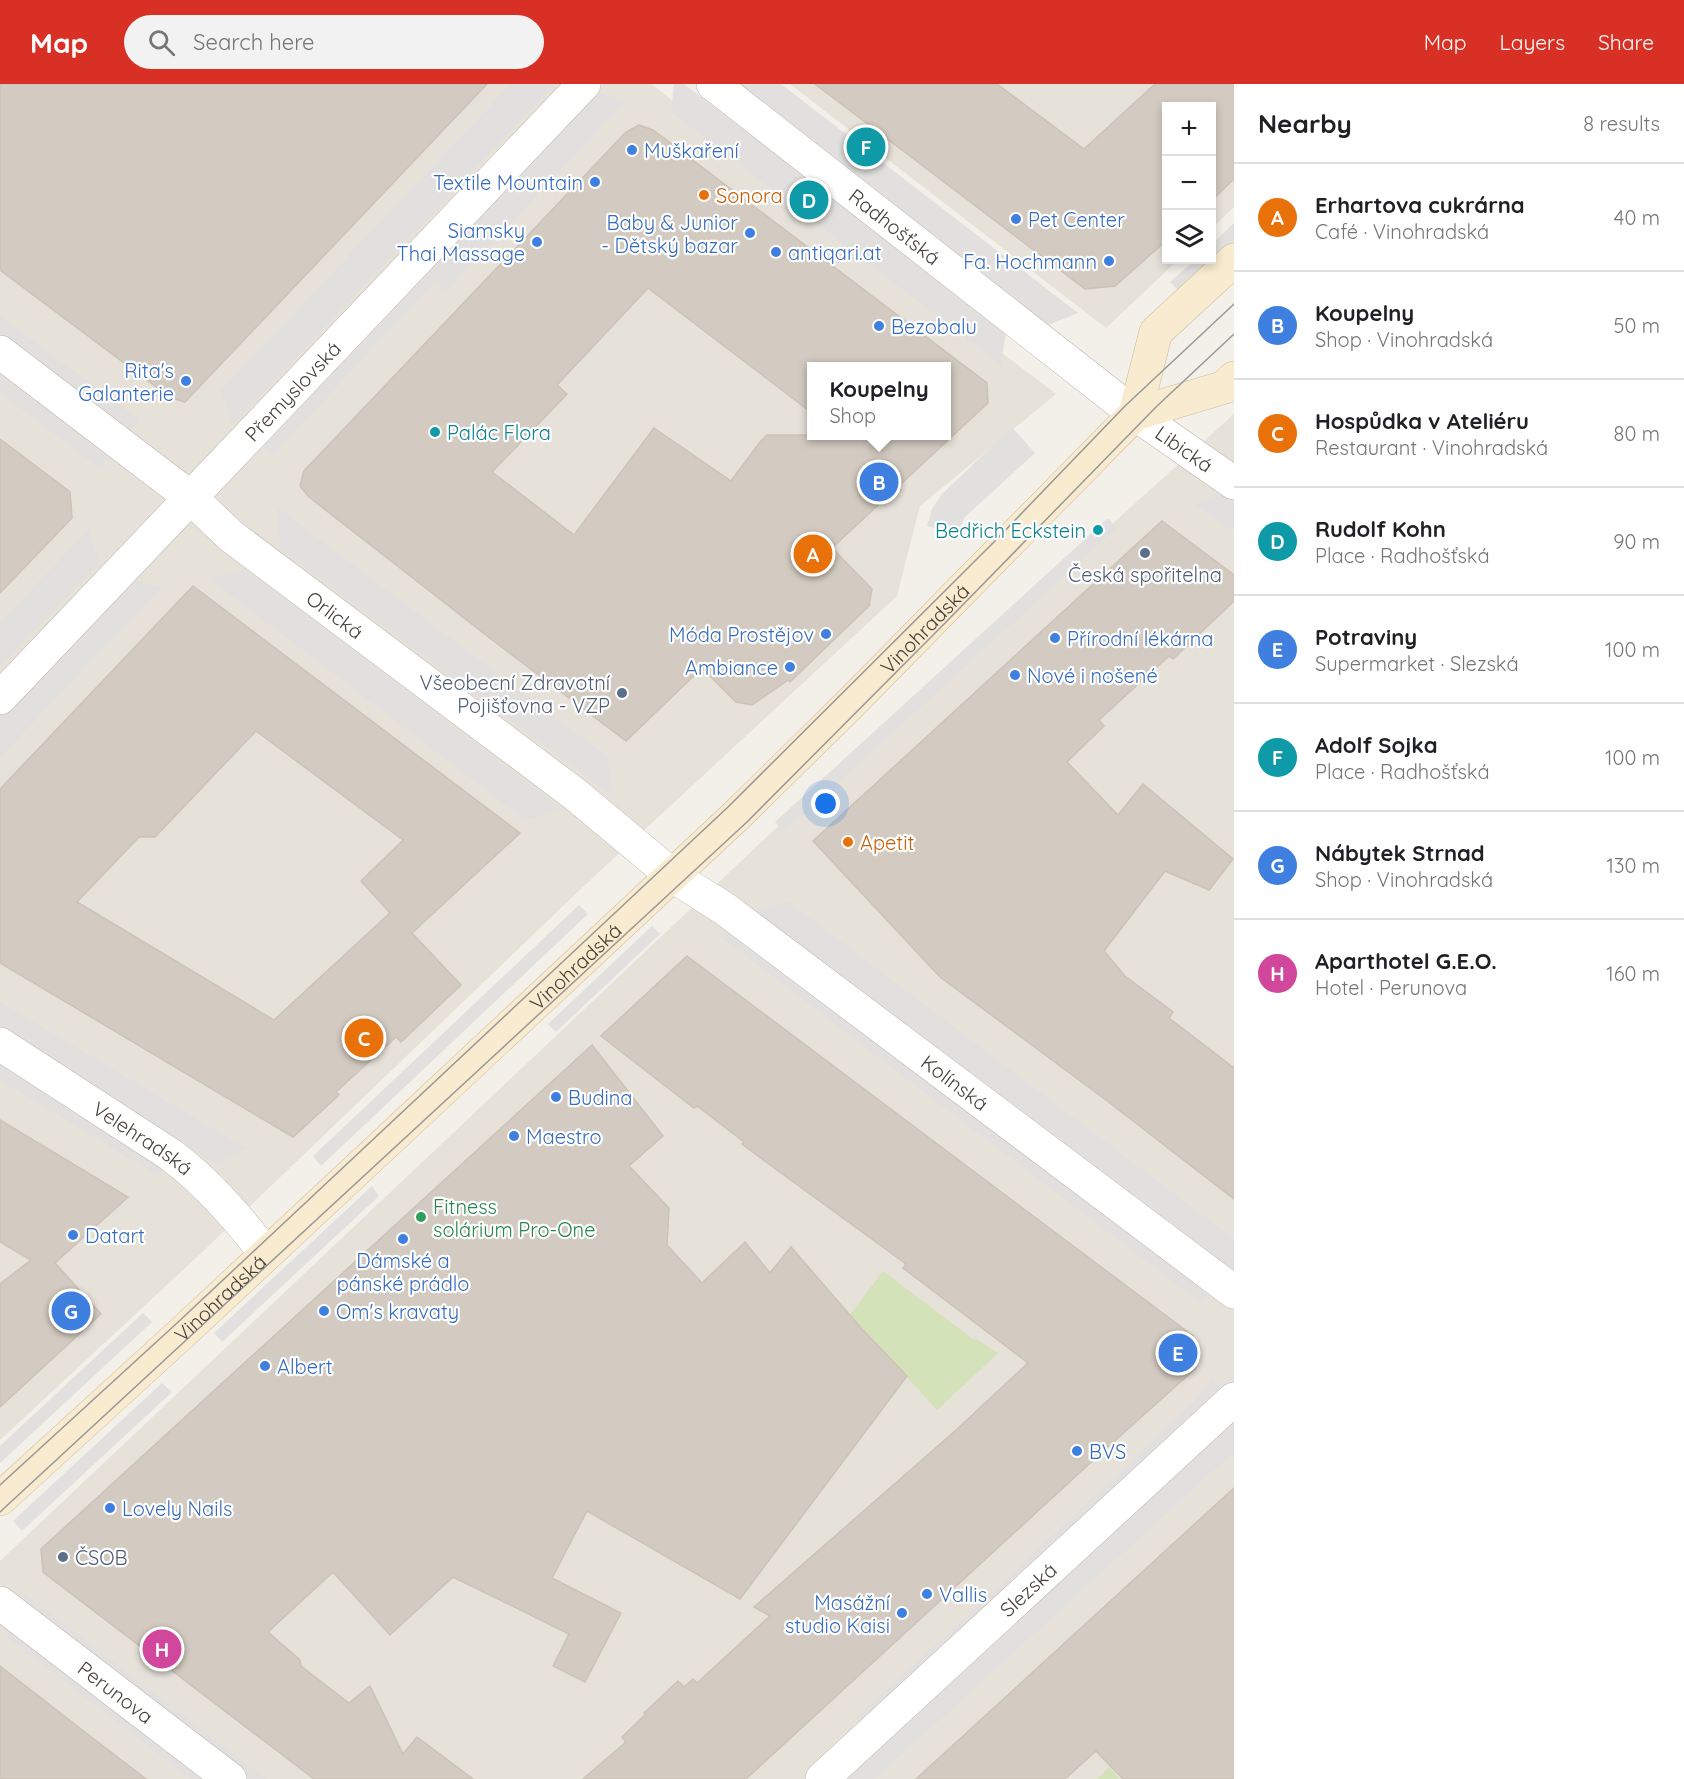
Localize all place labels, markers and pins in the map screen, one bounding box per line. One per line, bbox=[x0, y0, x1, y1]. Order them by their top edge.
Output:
pin: F bbox=[846, 124, 886, 170]
place label: Muškaření bbox=[644, 138, 740, 163]
marker: Muškaření bbox=[625, 143, 639, 157]
place label: Textile Mountain bbox=[433, 170, 583, 195]
marker: Textile Mountain bbox=[588, 175, 602, 189]
pin: D bbox=[790, 178, 828, 222]
place label: Sonora bbox=[716, 183, 783, 208]
marker: Sonora bbox=[697, 188, 711, 202]
place label: Pet Center bbox=[1028, 207, 1125, 232]
place label: Baby & Junior - Dětský bazar bbox=[601, 210, 738, 258]
marker: Pet Center bbox=[1009, 212, 1023, 226]
place label: Siamsky Thai Massage bbox=[397, 218, 525, 266]
marker: Baby & Junior - Dětský bazar bbox=[743, 226, 757, 240]
marker: Siamsky Thai Massage bbox=[530, 235, 544, 249]
place label: antiqari.at bbox=[788, 240, 882, 265]
marker: antiqari.at bbox=[769, 245, 783, 259]
place label: Fa. Hochmann bbox=[963, 249, 1097, 274]
marker: Fa. Hochmann bbox=[1102, 254, 1116, 268]
place label: Bezobalu bbox=[891, 314, 977, 339]
marker: Bezobalu bbox=[872, 319, 886, 333]
place label: Rita's Galanterie bbox=[78, 358, 174, 406]
marker: Rita's Galanterie bbox=[179, 374, 193, 388]
place label: Palác Flora bbox=[447, 420, 551, 445]
marker: Palác Flora bbox=[428, 425, 442, 439]
pin: B bbox=[860, 460, 898, 504]
place label: Bedřich Eckstein bbox=[935, 518, 1086, 543]
marker: Bedřich Eckstein bbox=[1091, 523, 1105, 537]
pin: A bbox=[794, 532, 832, 576]
marker: Česká spořitelna bbox=[1138, 546, 1152, 560]
place label: Česká spořitelna bbox=[1068, 562, 1222, 587]
place label: Móda Prostějov bbox=[669, 622, 814, 647]
place label: Přírodní lékárna bbox=[1067, 626, 1213, 651]
marker: Móda Prostějov bbox=[819, 627, 833, 641]
marker: Přírodní lékárna bbox=[1048, 631, 1062, 645]
place label: Ambiance bbox=[685, 655, 778, 680]
marker: Ambiance bbox=[783, 660, 797, 674]
place label: Nové i nošené bbox=[1027, 663, 1158, 688]
marker: Nové i nošené bbox=[1008, 668, 1022, 682]
place label: Všeobecní Zdravotní Pojišťovna - VZP bbox=[419, 670, 611, 718]
marker: Všeobecní Zdravotní Pojišťovna - VZP bbox=[615, 686, 629, 700]
place label: Apetit bbox=[860, 830, 914, 855]
marker: Apetit bbox=[841, 835, 855, 849]
pin: C bbox=[344, 1016, 384, 1060]
place label: Budina bbox=[568, 1085, 632, 1110]
marker: Budina bbox=[549, 1090, 563, 1104]
place label: Maestro bbox=[526, 1124, 601, 1149]
marker: Maestro bbox=[507, 1129, 521, 1143]
place label: Fitness solárium Pro-One bbox=[433, 1194, 595, 1242]
marker: Fitness solárium Pro-One bbox=[414, 1210, 428, 1224]
place label: Datart bbox=[85, 1223, 145, 1248]
marker: Datart bbox=[66, 1228, 80, 1242]
marker: Dámské a pánské prádlo bbox=[396, 1232, 410, 1246]
place label: Dámské a pánské prádlo bbox=[337, 1248, 469, 1296]
pin: G bbox=[52, 1288, 90, 1334]
place label: Om's kravaty bbox=[336, 1299, 459, 1324]
marker: Om's kravaty bbox=[317, 1304, 331, 1318]
pin: E bbox=[1158, 1330, 1198, 1376]
place label: Albert bbox=[277, 1354, 333, 1379]
marker: Albert bbox=[258, 1359, 272, 1373]
place label: BVS bbox=[1089, 1439, 1126, 1464]
marker: BVS bbox=[1070, 1444, 1084, 1458]
place label: Lovely Nails bbox=[122, 1496, 232, 1521]
marker: Lovely Nails bbox=[103, 1501, 117, 1515]
place label: ČSOB bbox=[75, 1545, 128, 1570]
marker: ČSOB bbox=[56, 1550, 70, 1564]
place label: Vallis bbox=[939, 1582, 987, 1607]
marker: Vallis bbox=[920, 1587, 934, 1601]
place label: Masážní studio Kaisi bbox=[785, 1590, 891, 1638]
marker: Masážní studio Kaisi bbox=[895, 1606, 909, 1620]
pin: H bbox=[142, 1626, 182, 1672]

